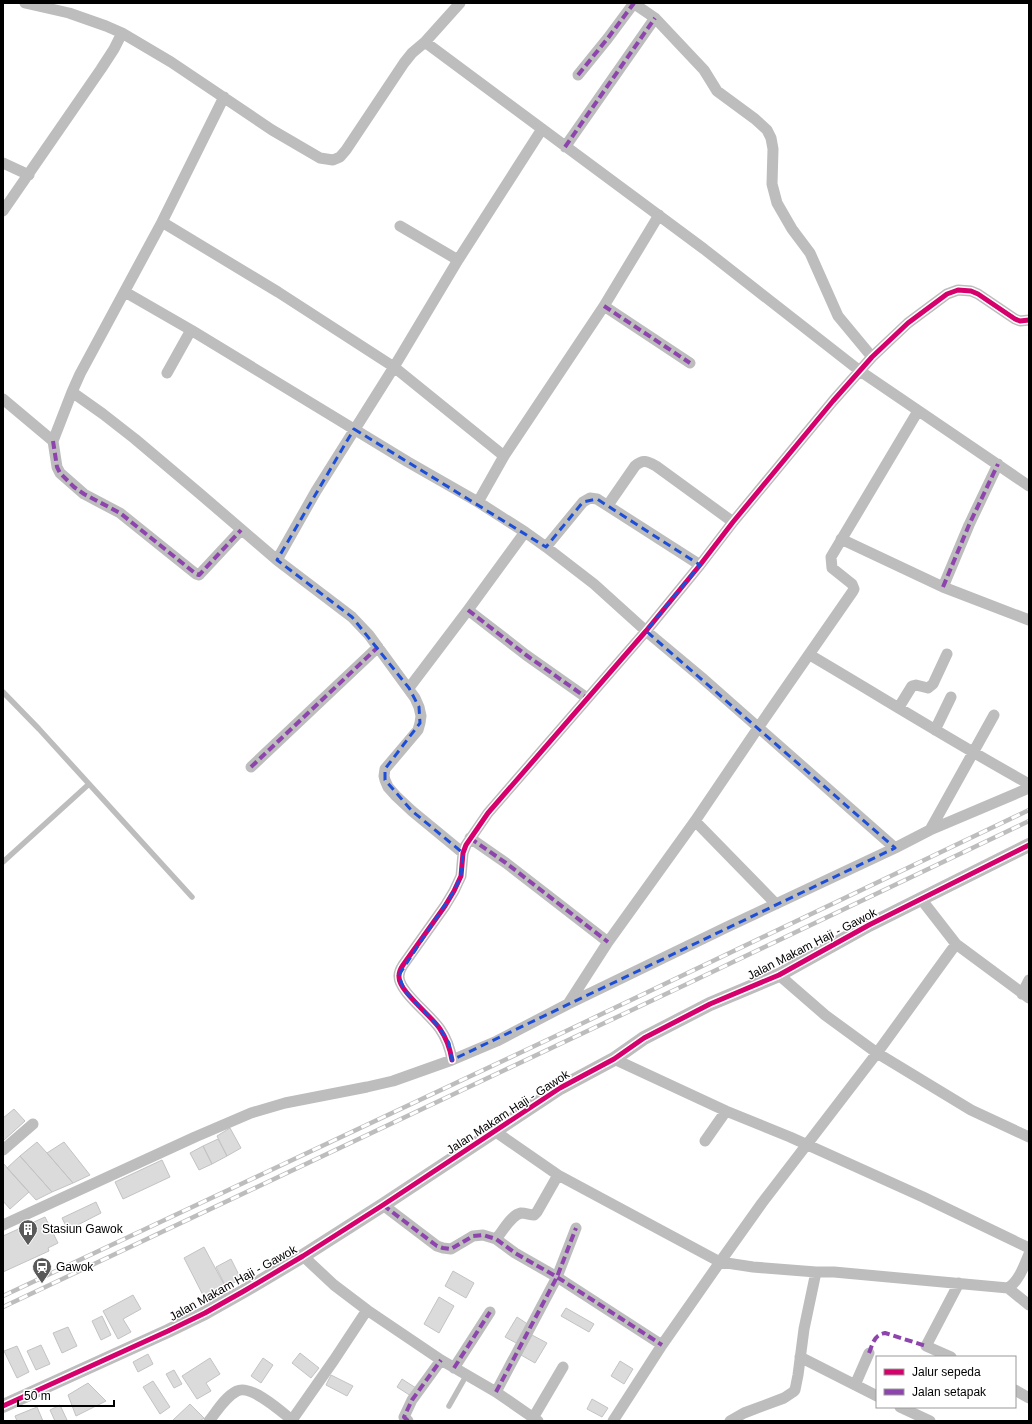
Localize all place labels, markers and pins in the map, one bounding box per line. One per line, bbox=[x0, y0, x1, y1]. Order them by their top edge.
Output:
building icon: Stasiun Gawok bbox=[17, 1218, 39, 1246]
place label: Stasiun Gawok bbox=[42, 1222, 124, 1236]
station icon: Gawok bbox=[31, 1256, 53, 1284]
place label: Gawok bbox=[56, 1260, 94, 1274]

